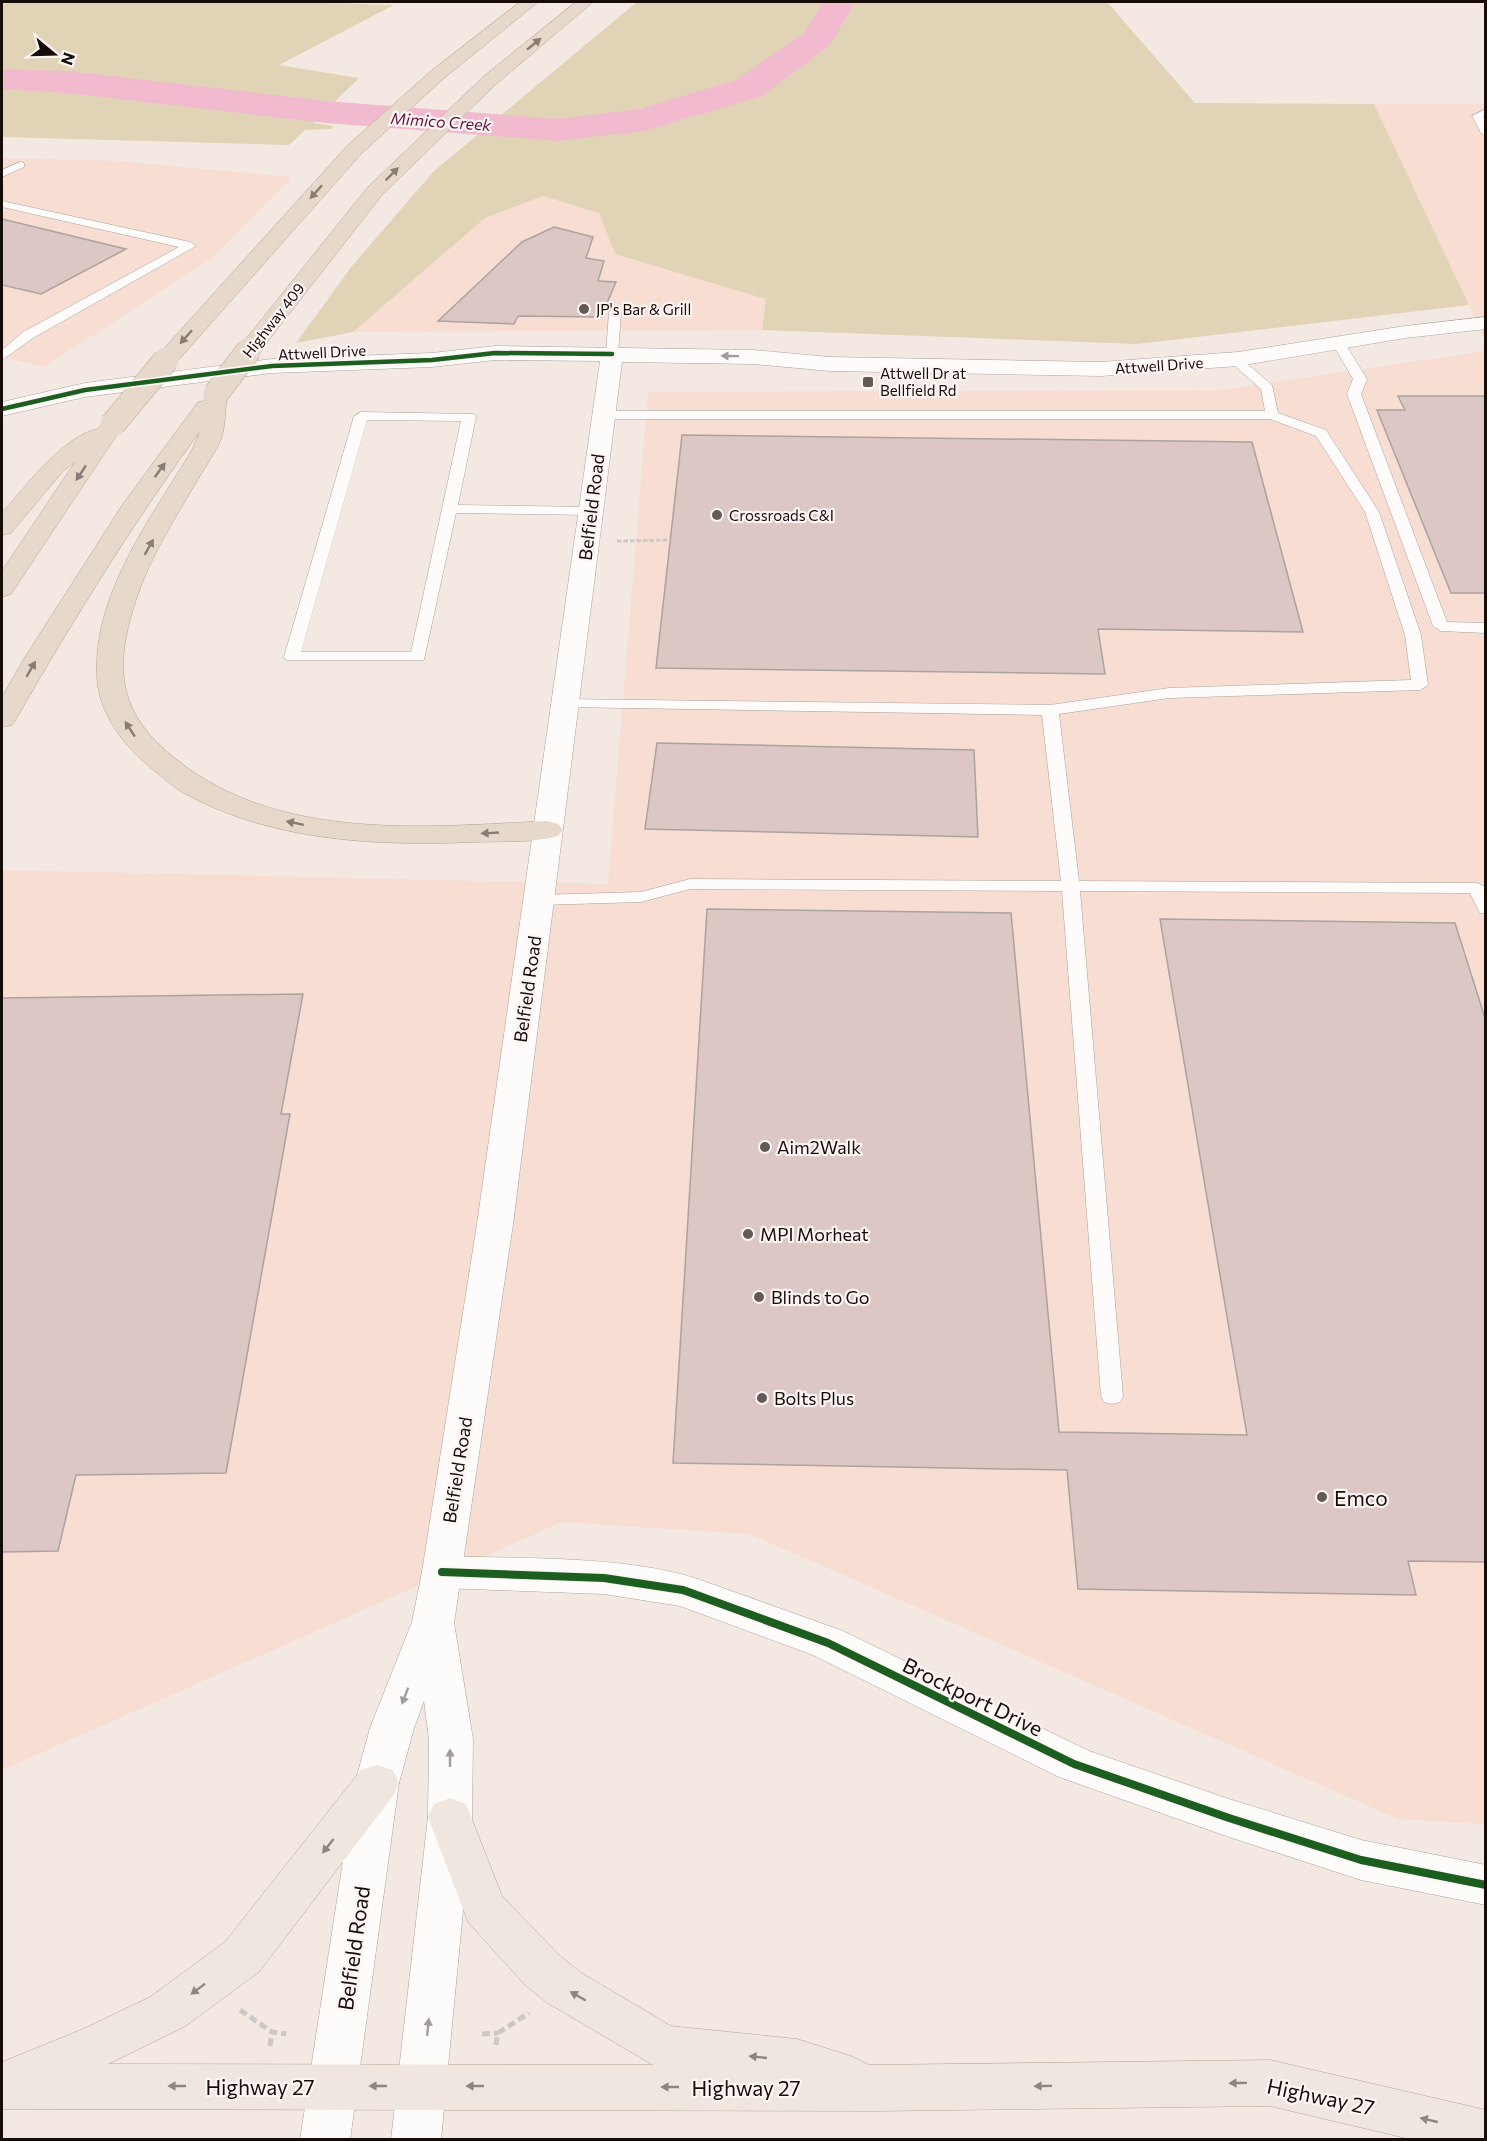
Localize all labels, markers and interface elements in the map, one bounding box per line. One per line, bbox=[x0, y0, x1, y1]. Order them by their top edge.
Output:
north arrow bbox=[24, 24, 84, 84]
one-way arrow bbox=[526, 37, 542, 50]
text: N bbox=[58, 50, 80, 68]
water label: Mimico Creek bbox=[390, 108, 492, 134]
one-way arrow bbox=[385, 168, 399, 182]
one-way arrow bbox=[310, 184, 323, 199]
street label: Highway 409 bbox=[238, 279, 308, 361]
place label: JP's Bar & Grill bbox=[596, 300, 691, 318]
marker: JP's Bar & Grill bbox=[577, 302, 591, 316]
one-way arrow bbox=[179, 330, 193, 345]
street label: Attwell Drive bbox=[277, 341, 367, 363]
one-way arrow bbox=[720, 351, 739, 361]
street label: Attwell Drive bbox=[1114, 353, 1204, 377]
place label: Attwell Dr at Bellfield Rd bbox=[880, 364, 966, 399]
marker: Attwell Dr at Bellfield Rd bbox=[861, 375, 875, 389]
street label: Belfield Road bbox=[574, 452, 608, 562]
one-way arrow bbox=[154, 463, 166, 479]
one-way arrow bbox=[75, 465, 86, 481]
place label: Crossroads C&I bbox=[729, 506, 834, 524]
marker: Crossroads C&I bbox=[710, 508, 724, 522]
one-way arrow bbox=[144, 538, 154, 555]
one-way arrow bbox=[26, 660, 36, 677]
one-way arrow bbox=[125, 721, 136, 738]
one-way arrow bbox=[286, 818, 305, 827]
one-way arrow bbox=[480, 828, 499, 838]
street label: Belfield Road bbox=[509, 934, 545, 1044]
place label: Aim2Walk bbox=[777, 1136, 861, 1158]
marker: Aim2Walk bbox=[758, 1140, 772, 1154]
place label: MPI Morheat bbox=[760, 1223, 869, 1245]
marker: MPI Morheat bbox=[741, 1227, 755, 1241]
place label: Blinds to Go bbox=[771, 1286, 870, 1308]
marker: Blinds to Go bbox=[752, 1290, 766, 1304]
place label: Bolts Plus bbox=[774, 1387, 854, 1409]
marker: Bolts Plus bbox=[755, 1391, 769, 1405]
street label: Belfield Road bbox=[438, 1415, 476, 1525]
place label: Emco bbox=[1334, 1485, 1388, 1510]
marker: Emco bbox=[1315, 1490, 1329, 1504]
street label: Brockport Drive bbox=[899, 1651, 1047, 1741]
one-way arrow bbox=[399, 1687, 409, 1705]
one-way arrow bbox=[446, 1749, 455, 1768]
one-way arrow bbox=[322, 1838, 335, 1854]
street label: Belfield Road bbox=[332, 1884, 374, 2012]
one-way arrow bbox=[190, 1983, 206, 1995]
one-way arrow bbox=[569, 1991, 586, 2001]
one-way arrow bbox=[423, 2018, 432, 2037]
one-way arrow bbox=[749, 2052, 768, 2062]
street label: Highway 27 bbox=[1265, 2072, 1377, 2120]
street label: Highway 27 bbox=[205, 2074, 315, 2099]
street label: Highway 27 bbox=[691, 2075, 801, 2100]
one-way arrow bbox=[1228, 2079, 1247, 2088]
one-way arrow bbox=[167, 2081, 186, 2091]
one-way arrow bbox=[368, 2081, 387, 2091]
one-way arrow bbox=[465, 2081, 484, 2091]
one-way arrow bbox=[1033, 2081, 1052, 2091]
one-way arrow bbox=[660, 2082, 679, 2092]
one-way arrow bbox=[1419, 2115, 1438, 2124]

